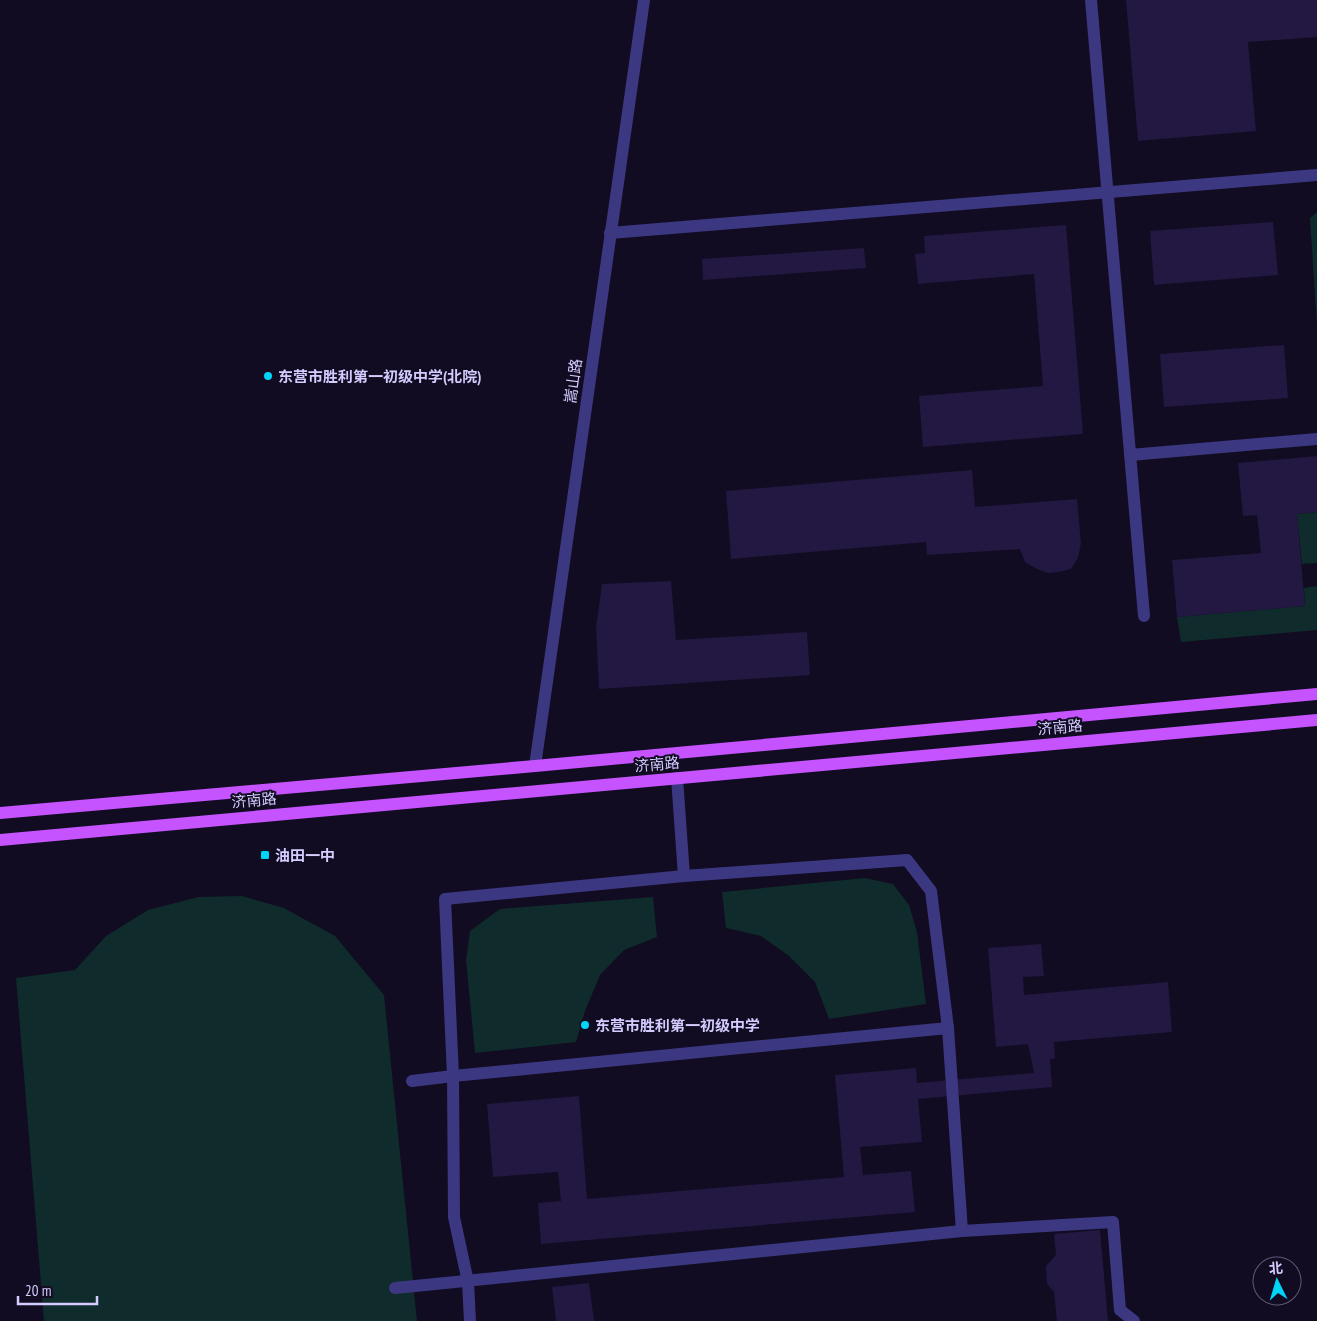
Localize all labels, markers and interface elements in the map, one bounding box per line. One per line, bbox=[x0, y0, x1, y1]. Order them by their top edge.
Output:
street label: 嵩山路 bbox=[560, 357, 586, 405]
place label: 东营市胜利第一初级中学(北院) bbox=[278, 367, 481, 386]
marker: 东营市胜利第一初级中学(北院) bbox=[262, 370, 274, 382]
street label: 济南路 bbox=[1037, 716, 1083, 738]
street label: 济南路 bbox=[634, 753, 680, 775]
street label: 济南路 bbox=[231, 789, 277, 811]
place label: 油田一中 bbox=[275, 846, 335, 865]
marker: 油田一中 bbox=[259, 849, 271, 861]
place label: 东营市胜利第一初级中学 bbox=[595, 1016, 760, 1035]
marker: 东营市胜利第一初级中学 bbox=[579, 1019, 591, 1031]
north arrow bbox=[1252, 1256, 1302, 1306]
text: 北 bbox=[1268, 1258, 1284, 1278]
scale bar bbox=[18, 1274, 96, 1306]
text: 20 m bbox=[25, 1281, 51, 1300]

